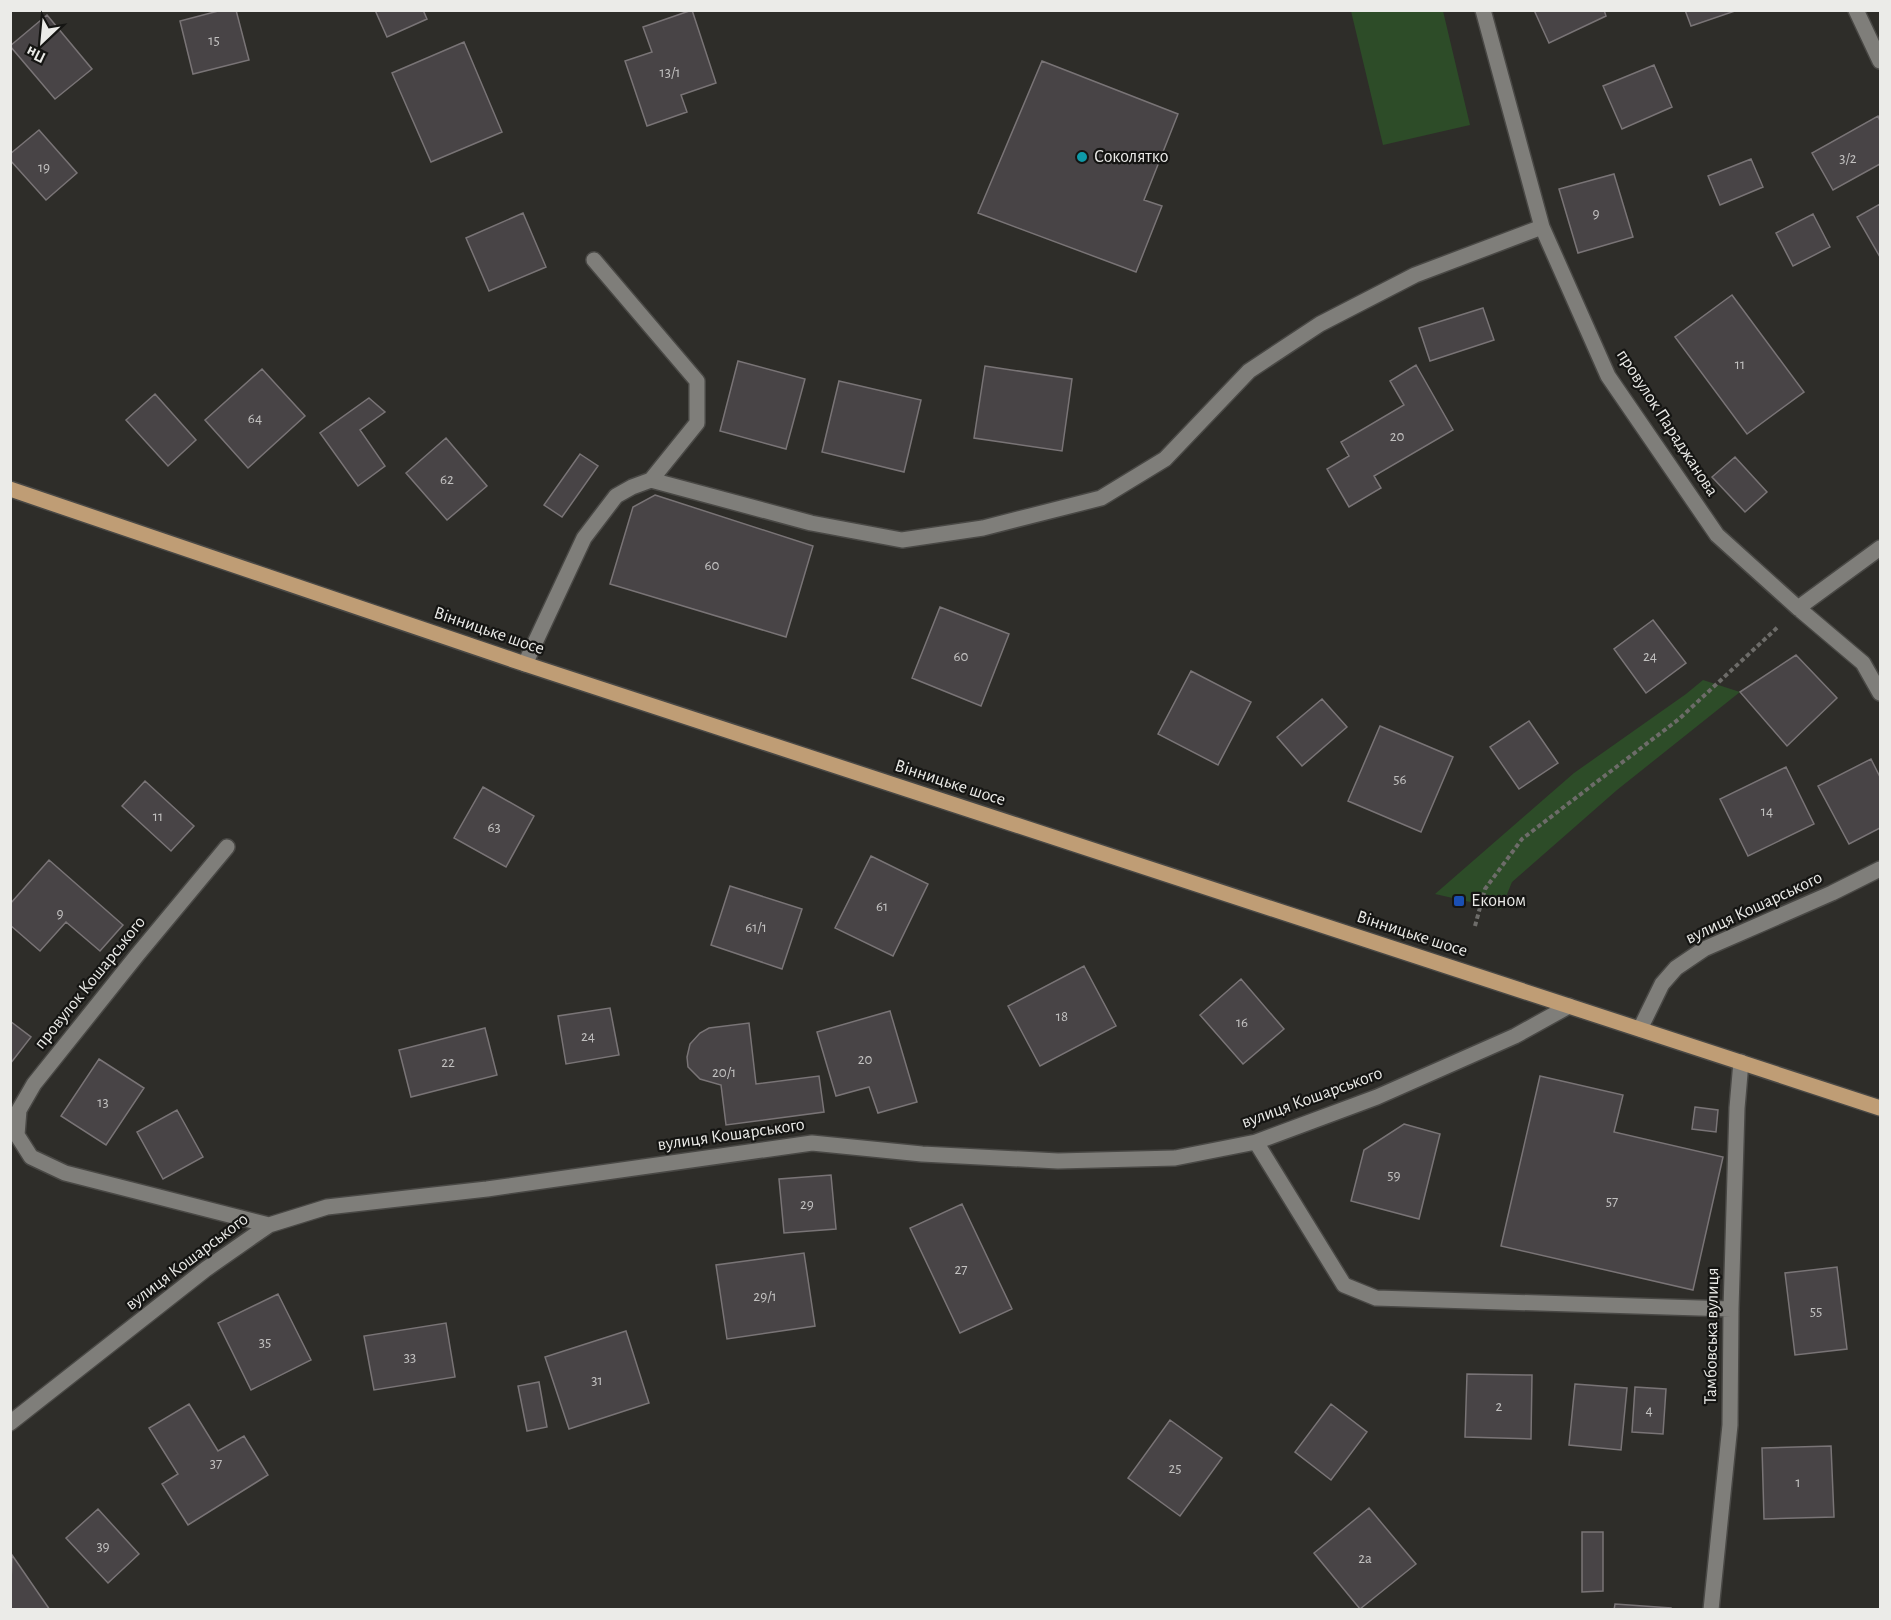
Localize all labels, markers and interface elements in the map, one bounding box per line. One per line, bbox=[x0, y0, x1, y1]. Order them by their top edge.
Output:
north arrow bbox=[12, 12, 72, 72]
house number: 15 bbox=[208, 33, 220, 48]
text: Пн bbox=[24, 43, 48, 66]
house number: 13/1 bbox=[660, 65, 680, 80]
place label: Соколятко bbox=[1094, 148, 1168, 166]
marker: Соколятко bbox=[1075, 150, 1089, 164]
house number: 3/2 bbox=[1839, 151, 1857, 166]
house number: 19 bbox=[38, 160, 50, 175]
house number: 9 bbox=[1592, 206, 1600, 221]
street label: провулок Параджанова bbox=[1613, 346, 1721, 500]
house number: 11 bbox=[1735, 357, 1745, 372]
house number: 64 bbox=[248, 411, 262, 426]
house number: 20 bbox=[1390, 429, 1404, 444]
house number: 62 bbox=[440, 472, 454, 487]
house number: 60 bbox=[705, 558, 720, 573]
street label: Вінницьке шосе bbox=[431, 604, 547, 658]
house number: 60 bbox=[954, 649, 969, 664]
house number: 24 bbox=[1643, 649, 1657, 664]
street label: Вінницьке шосе bbox=[892, 757, 1008, 809]
house number: 56 bbox=[1393, 772, 1407, 787]
house number: 14 bbox=[1761, 804, 1773, 819]
house number: 11 bbox=[153, 809, 163, 824]
house number: 63 bbox=[487, 820, 501, 835]
street label: вулиця Кошарського bbox=[1683, 868, 1825, 948]
place label: Економ bbox=[1471, 892, 1526, 910]
marker: Економ bbox=[1452, 894, 1466, 908]
house number: 61 bbox=[876, 899, 888, 914]
house number: 9 bbox=[56, 906, 64, 921]
street label: Вінницьке шосе bbox=[1354, 908, 1470, 960]
street label: провулок Кошарського bbox=[31, 913, 149, 1053]
house number: 61/1 bbox=[745, 920, 767, 935]
house number: 18 bbox=[1056, 1009, 1068, 1024]
house number: 16 bbox=[1236, 1015, 1248, 1030]
house number: 24 bbox=[581, 1029, 595, 1044]
house number: 20 bbox=[858, 1052, 872, 1067]
house number: 22 bbox=[441, 1055, 455, 1070]
street label: вулиця Кошарського bbox=[1239, 1064, 1385, 1132]
house number: 20/1 bbox=[712, 1065, 736, 1080]
house number: 13 bbox=[97, 1095, 109, 1110]
street label: вулиця Кошарського bbox=[656, 1116, 806, 1154]
house number: 59 bbox=[1387, 1168, 1401, 1183]
house number: 57 bbox=[1606, 1194, 1618, 1209]
house number: 29 bbox=[800, 1197, 814, 1212]
street label: вулиця Кошарського bbox=[122, 1210, 252, 1314]
house number: 27 bbox=[954, 1262, 968, 1277]
street label: Тамбовська вулиця bbox=[1701, 1267, 1722, 1405]
house number: 29/1 bbox=[753, 1289, 777, 1304]
house number: 55 bbox=[1810, 1304, 1822, 1319]
house number: 35 bbox=[259, 1335, 271, 1350]
house number: 33 bbox=[404, 1350, 416, 1365]
house number: 31 bbox=[591, 1373, 603, 1388]
house number: 2 bbox=[1496, 1399, 1503, 1414]
house number: 4 bbox=[1645, 1403, 1653, 1418]
house number: 37 bbox=[210, 1456, 222, 1471]
house number: 25 bbox=[1168, 1461, 1182, 1476]
house number: 1 bbox=[1795, 1475, 1801, 1490]
house number: 39 bbox=[96, 1539, 110, 1554]
house number: 2а bbox=[1358, 1551, 1372, 1566]

